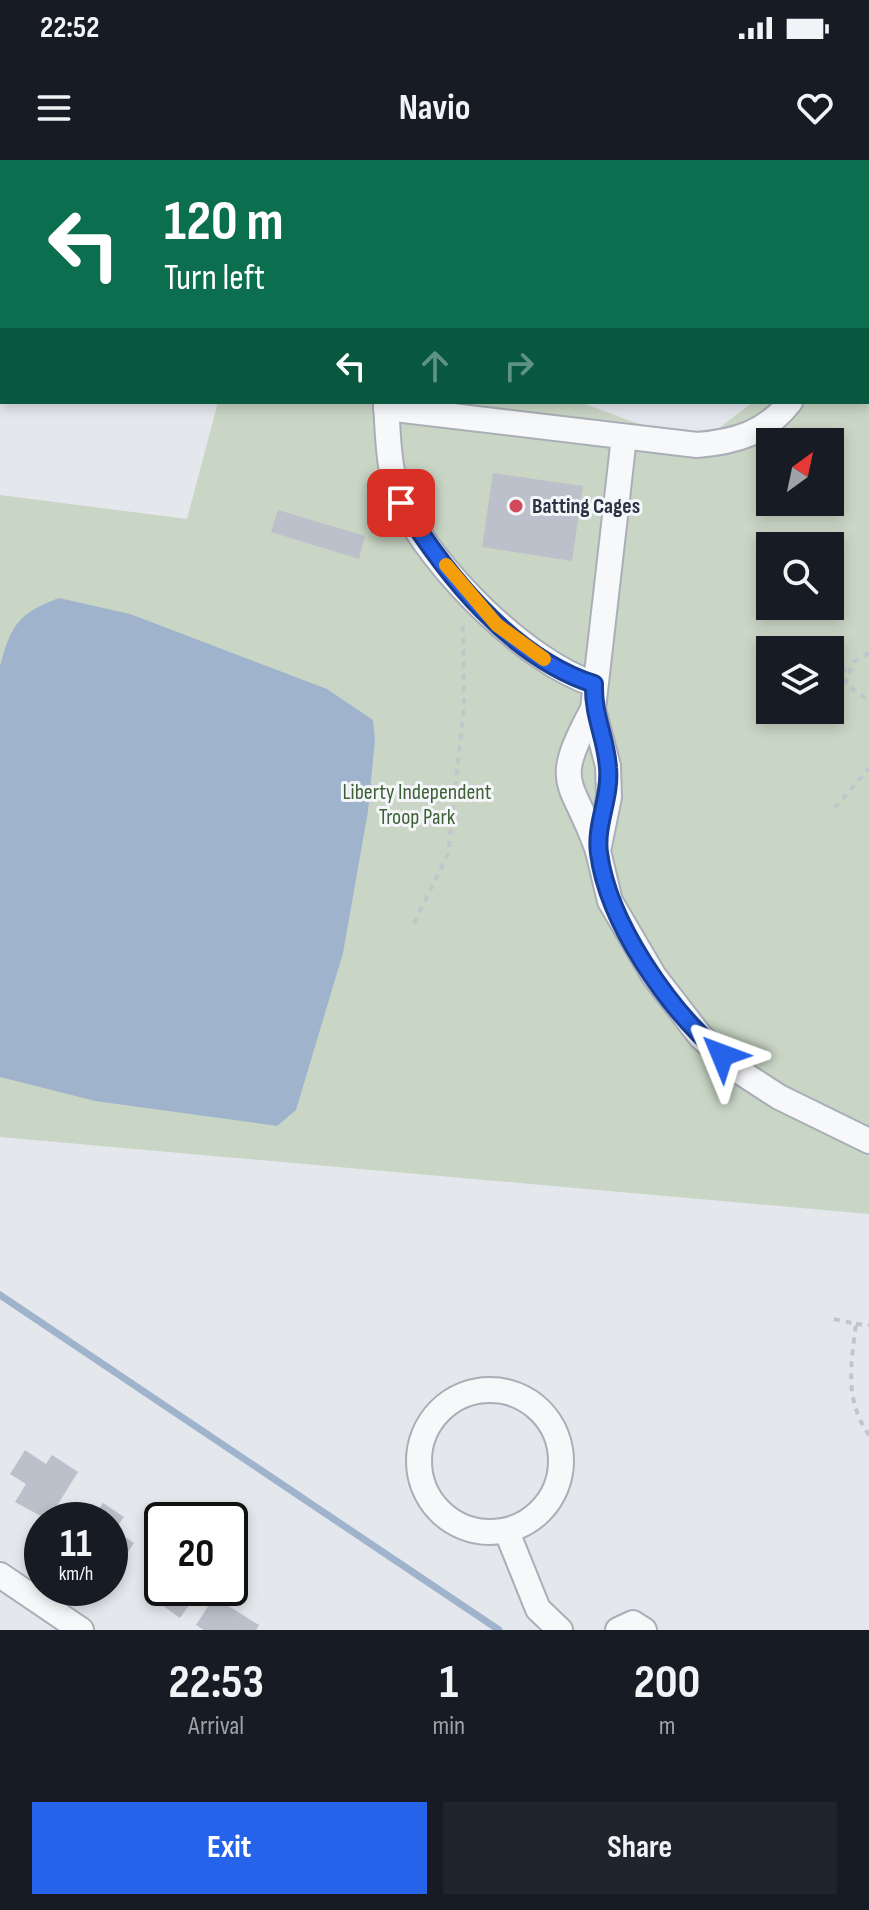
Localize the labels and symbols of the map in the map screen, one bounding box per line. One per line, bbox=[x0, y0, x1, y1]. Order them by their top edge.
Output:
north arrow bbox=[756, 428, 844, 516]
pin bbox=[367, 469, 435, 537]
place label: Batting Cages bbox=[532, 493, 640, 520]
marker: Batting Cages bbox=[507, 497, 525, 515]
park label: Liberty Independent Troop Park bbox=[342, 779, 492, 831]
position arrow bbox=[680, 1013, 764, 1097]
speed limit sign: 20 bbox=[144, 1502, 248, 1606]

